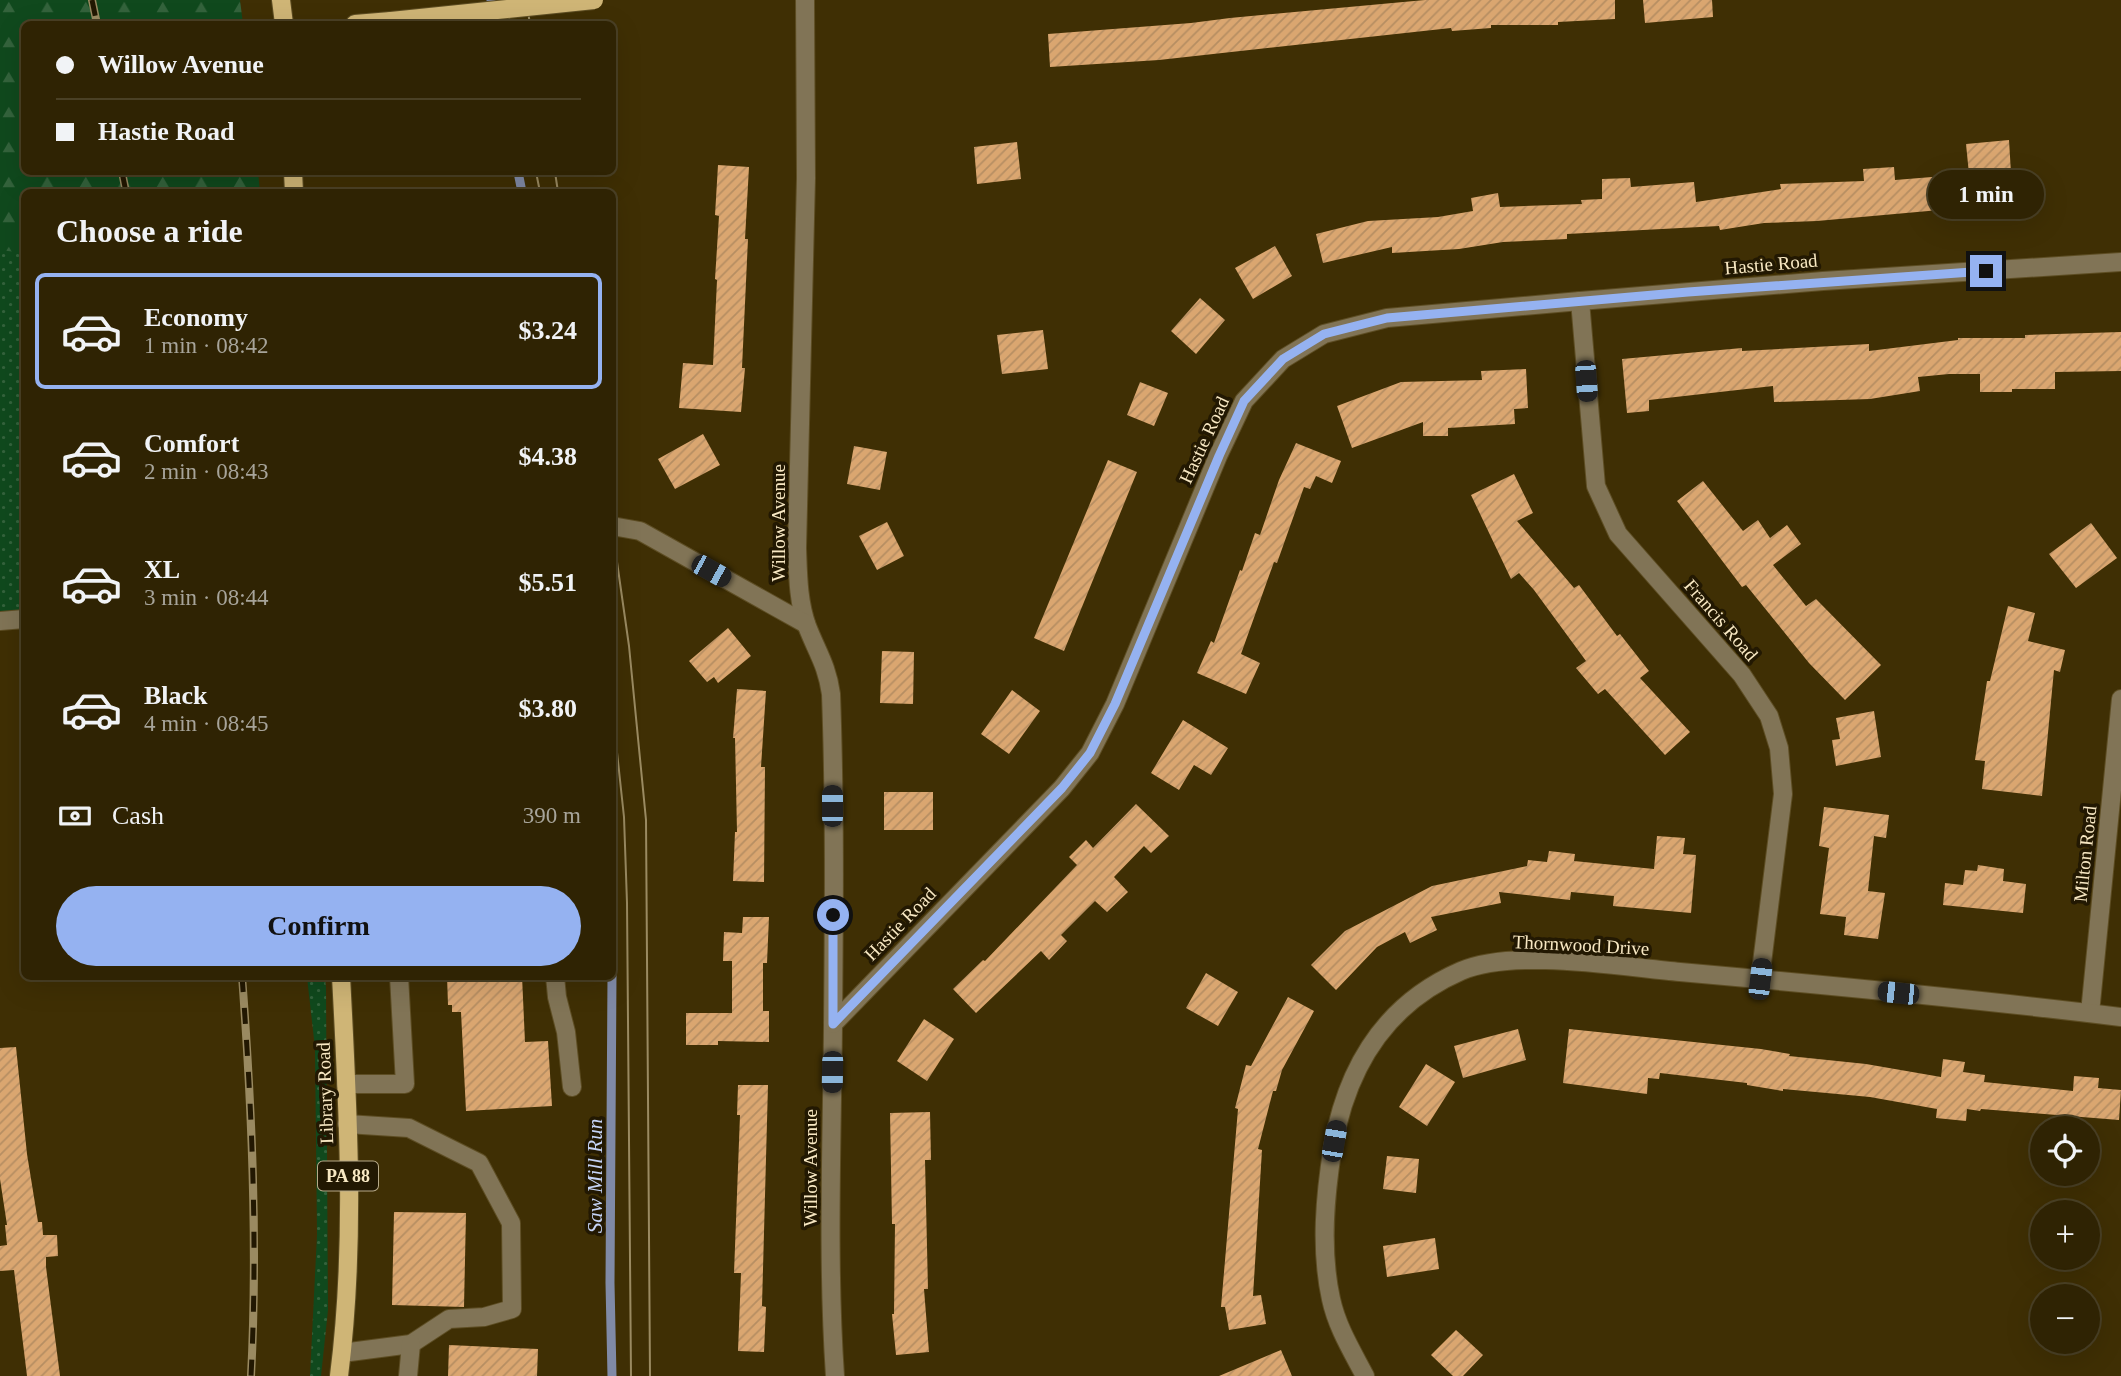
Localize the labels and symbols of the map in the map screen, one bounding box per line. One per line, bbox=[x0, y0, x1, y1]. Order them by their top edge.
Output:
callout: 1 min bbox=[1928, 170, 2044, 218]
street label: Hastie Road bbox=[1724, 249, 1819, 279]
route end bbox=[1970, 255, 2002, 287]
car bbox=[1575, 359, 1598, 403]
street label: Hastie Road bbox=[1175, 393, 1233, 487]
street label: Willow Avenue bbox=[768, 464, 789, 582]
car bbox=[688, 552, 735, 590]
street label: Francis Road bbox=[1680, 575, 1762, 665]
car bbox=[822, 785, 843, 827]
street label: Milton Road bbox=[2070, 804, 2101, 903]
street label: Hastie Road bbox=[860, 883, 940, 965]
route start bbox=[817, 899, 849, 931]
street label: Thornwood Drive bbox=[1512, 931, 1650, 959]
car bbox=[1748, 957, 1773, 1001]
car bbox=[1877, 980, 1920, 1006]
street label: Library Road bbox=[313, 1041, 337, 1144]
car bbox=[822, 1051, 843, 1093]
street label: Willow Avenue bbox=[800, 1109, 821, 1227]
car bbox=[1321, 1118, 1348, 1164]
water label: Saw Mill Run bbox=[583, 1119, 607, 1233]
road number: PA 88 bbox=[318, 1162, 378, 1190]

